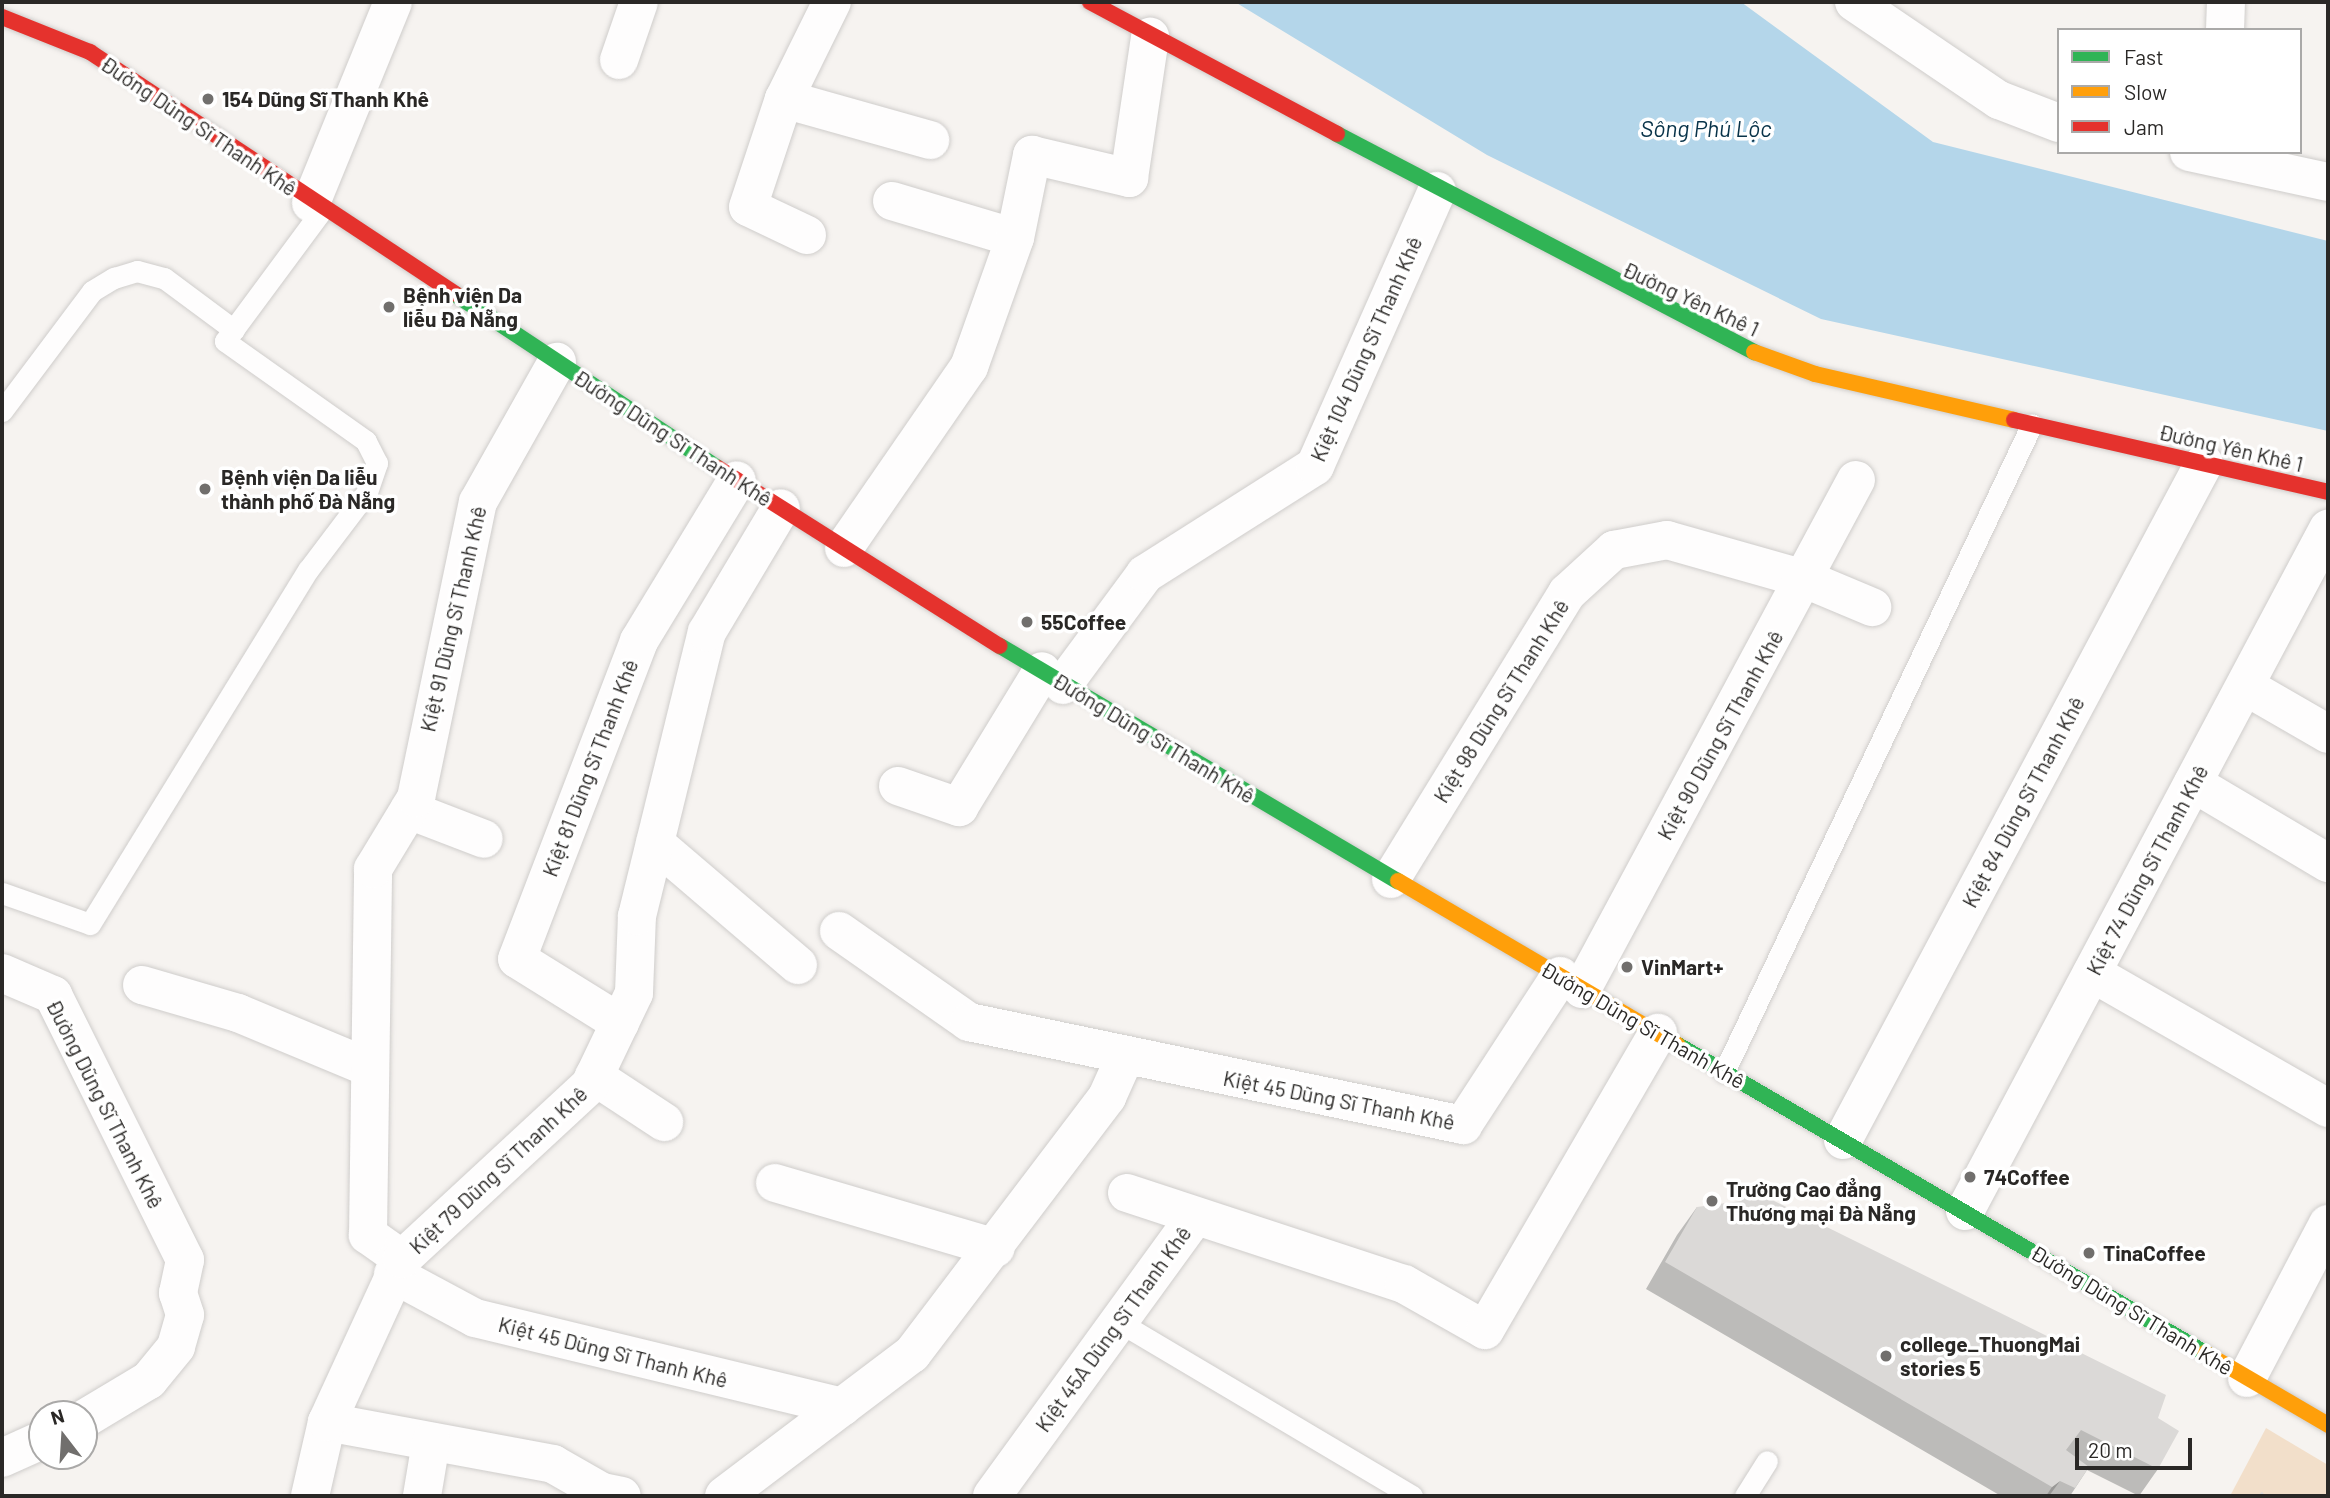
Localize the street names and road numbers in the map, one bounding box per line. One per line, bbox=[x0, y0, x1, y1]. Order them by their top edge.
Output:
street label: Đường Dũng Sĩ Thanh Khê bbox=[96, 51, 302, 201]
street label: Kiệt 104 Dũng Sĩ Thanh Khê bbox=[1305, 233, 1427, 465]
street label: Đường Yên Khê 1 bbox=[1619, 256, 1763, 342]
street label: Đường Dũng Sĩ Thanh Khê bbox=[569, 365, 777, 511]
street label: Đường Yên Khê 1 bbox=[2156, 419, 2306, 477]
street label: Kiệt 91 Dũng Sĩ Thanh Khê bbox=[415, 504, 491, 734]
street label: Kiệt 98 Dũng Sĩ Thanh Khê bbox=[1428, 595, 1574, 807]
street label: Kiệt 90 Dũng Sĩ Thanh Khê bbox=[1652, 626, 1788, 844]
street label: Kiệt 81 Dũng Sĩ Thanh Khê bbox=[537, 656, 643, 880]
street label: Đường Dũng Sĩ Thanh Khê bbox=[1048, 668, 1260, 808]
street label: Kiệt 84 Dũng Sĩ Thanh Khê bbox=[1957, 692, 2089, 912]
street label: Kiệt 74 Dũng Sĩ Thanh Khê bbox=[2081, 761, 2213, 979]
street label: Đường Dũng Sĩ Thanh Khê bbox=[1537, 956, 1749, 1094]
street label: Đường Dũng Sĩ Thanh Khê bbox=[41, 995, 169, 1213]
street label: Kiệt 45 Dũng Sĩ Thanh Khê bbox=[1221, 1065, 1457, 1135]
street label: Kiệt 79 Dũng Sĩ Thanh Khê bbox=[404, 1081, 592, 1259]
street label: Kiệt 45A Dũng Sĩ Thanh Khê bbox=[1030, 1221, 1196, 1437]
street label: Đường Dũng Sĩ Thanh Khê bbox=[2026, 1240, 2238, 1380]
street label: Kiệt 45 Dũng Sĩ Thanh Khê bbox=[496, 1311, 730, 1393]

